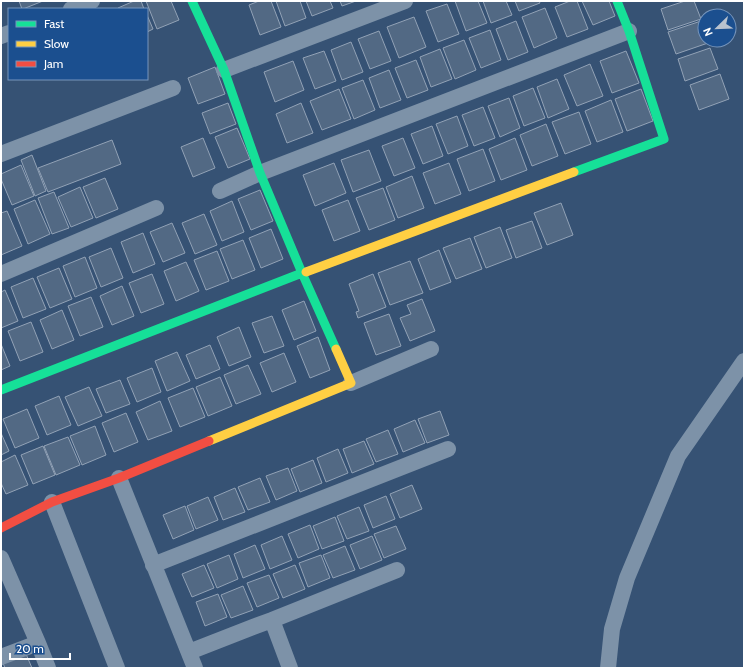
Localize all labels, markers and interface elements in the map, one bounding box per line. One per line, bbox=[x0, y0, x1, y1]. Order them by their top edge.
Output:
legend bbox=[8, 8, 148, 80]
north arrow bbox=[697, 8, 737, 48]
text: Fast bbox=[44, 16, 64, 31]
text: N bbox=[700, 26, 716, 38]
text: Slow bbox=[44, 36, 69, 51]
text: Jam bbox=[43, 56, 63, 71]
scale bar bbox=[10, 635, 70, 661]
text: 20 m bbox=[16, 641, 44, 656]

